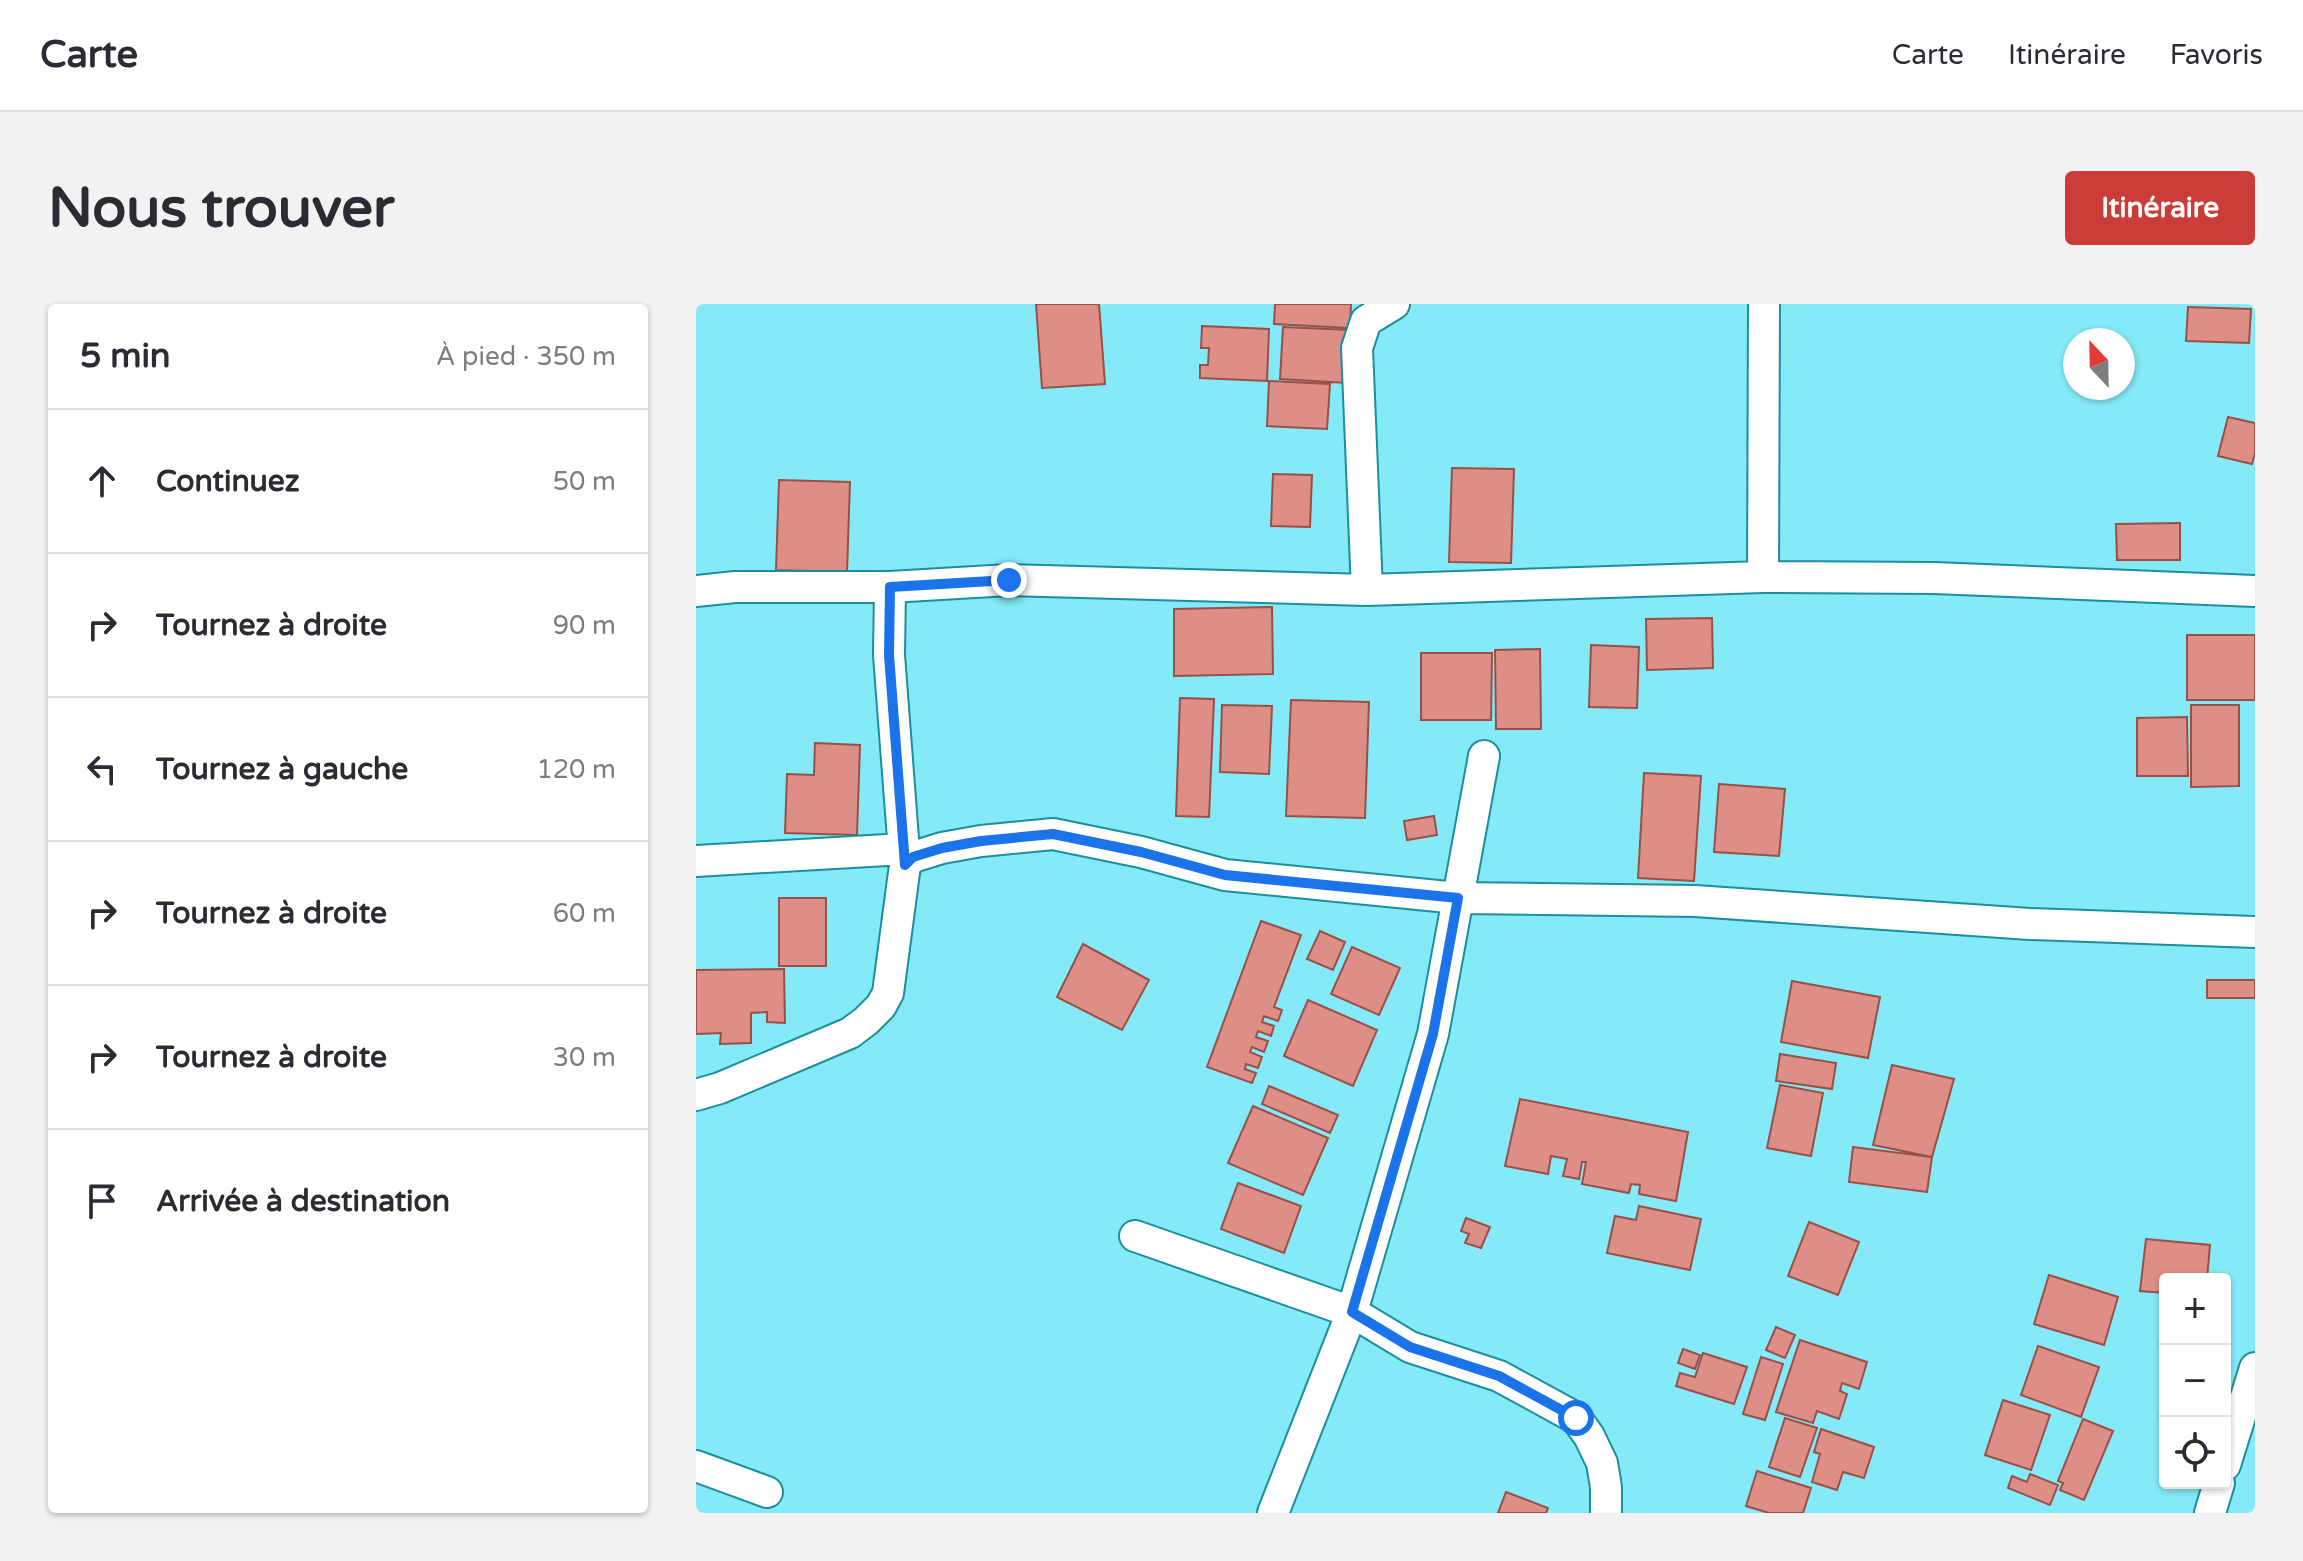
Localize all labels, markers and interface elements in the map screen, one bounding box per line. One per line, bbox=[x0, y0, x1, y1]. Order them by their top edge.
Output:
text: Carte bbox=[40, 32, 138, 78]
text: Carte bbox=[1892, 38, 1964, 72]
text: Itinéraire bbox=[2008, 38, 2126, 72]
text: Favoris bbox=[2170, 38, 2263, 72]
button: Itinéraire bbox=[2065, 171, 2255, 245]
text: Nous trouver bbox=[48, 175, 394, 242]
north arrow bbox=[2063, 328, 2135, 400]
text: 5 min bbox=[80, 336, 171, 377]
text: À pied · 350 m bbox=[436, 341, 616, 372]
icon: ahead bbox=[80, 459, 124, 503]
text: Continuez bbox=[156, 463, 300, 500]
text: 50 m bbox=[553, 466, 616, 497]
route end bbox=[991, 562, 1027, 598]
icon: right bbox=[80, 603, 124, 647]
text: Tournez à droite bbox=[156, 607, 387, 644]
text: 90 m bbox=[553, 610, 616, 641]
icon: left bbox=[80, 747, 124, 791]
text: Tournez à gauche bbox=[156, 751, 408, 788]
text: 120 m bbox=[536, 754, 616, 785]
icon: right bbox=[80, 891, 124, 935]
text: Tournez à droite bbox=[156, 895, 387, 932]
text: 60 m bbox=[553, 898, 616, 929]
icon: right bbox=[80, 1035, 124, 1079]
text: Tournez à droite bbox=[156, 1039, 387, 1076]
text: 30 m bbox=[553, 1042, 616, 1073]
icon: arrive bbox=[80, 1179, 124, 1223]
text: Arrivée à destination bbox=[156, 1183, 450, 1220]
map controls bbox=[2159, 1273, 2231, 1489]
button: + bbox=[2159, 1273, 2231, 1345]
button: − bbox=[2159, 1345, 2231, 1417]
route start bbox=[1558, 1400, 1594, 1436]
button: locate bbox=[2159, 1417, 2231, 1489]

